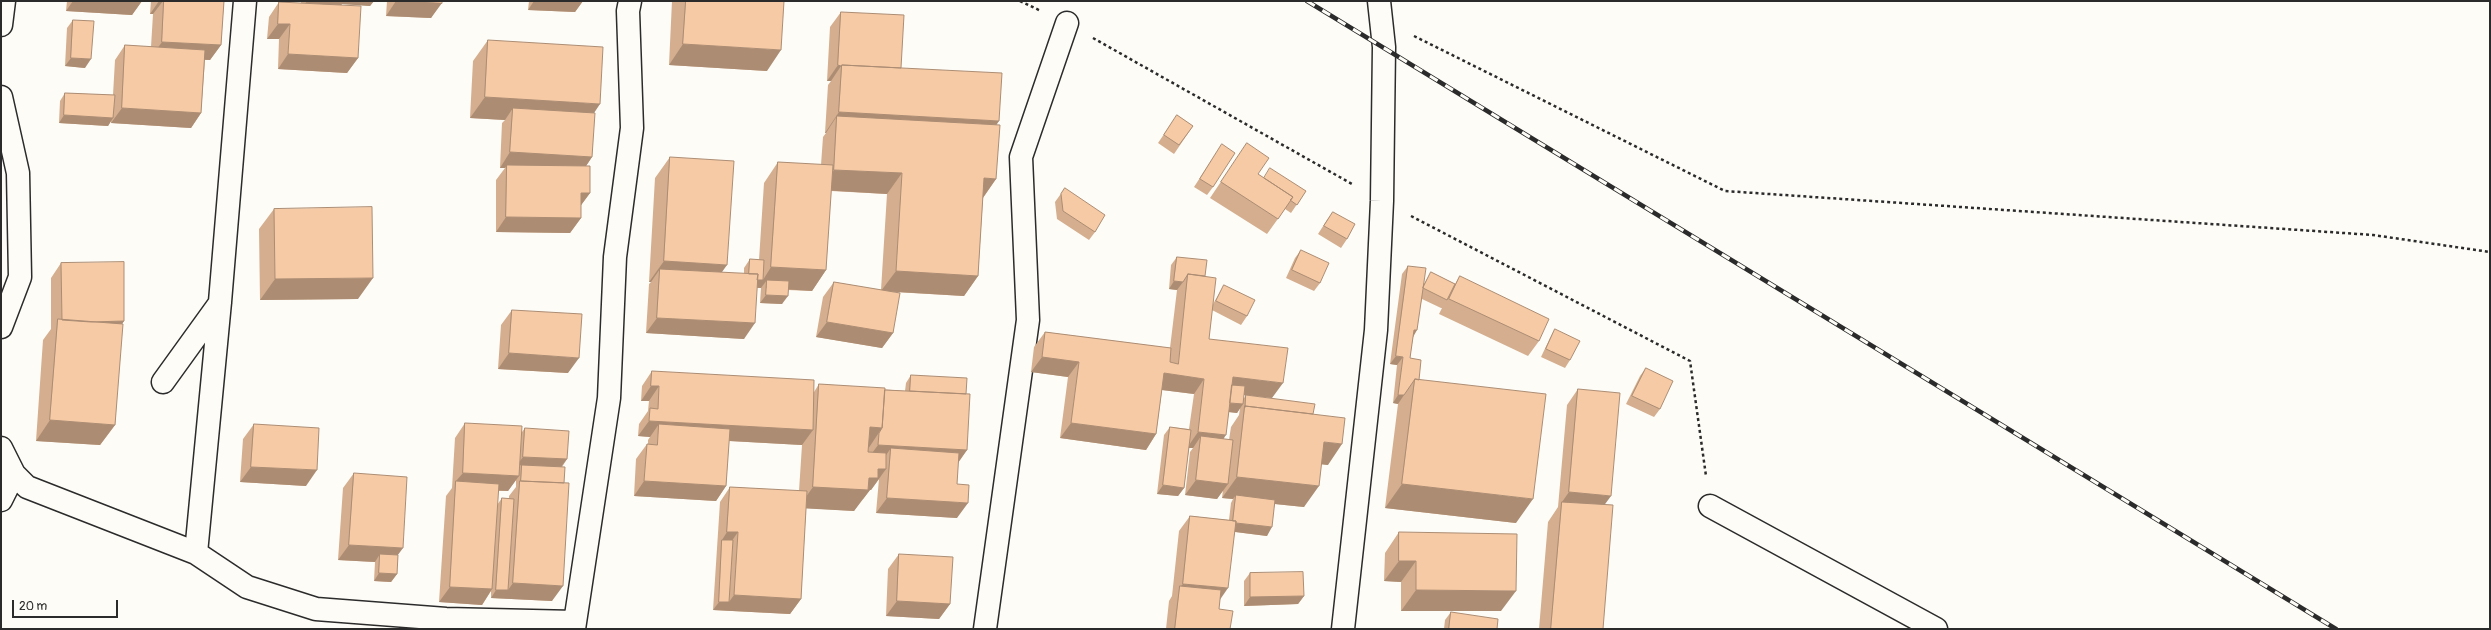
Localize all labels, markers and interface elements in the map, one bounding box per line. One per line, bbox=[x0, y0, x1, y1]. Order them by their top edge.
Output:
scale bar bbox=[14, 592, 120, 618]
text: 20 m bbox=[19, 599, 47, 614]

